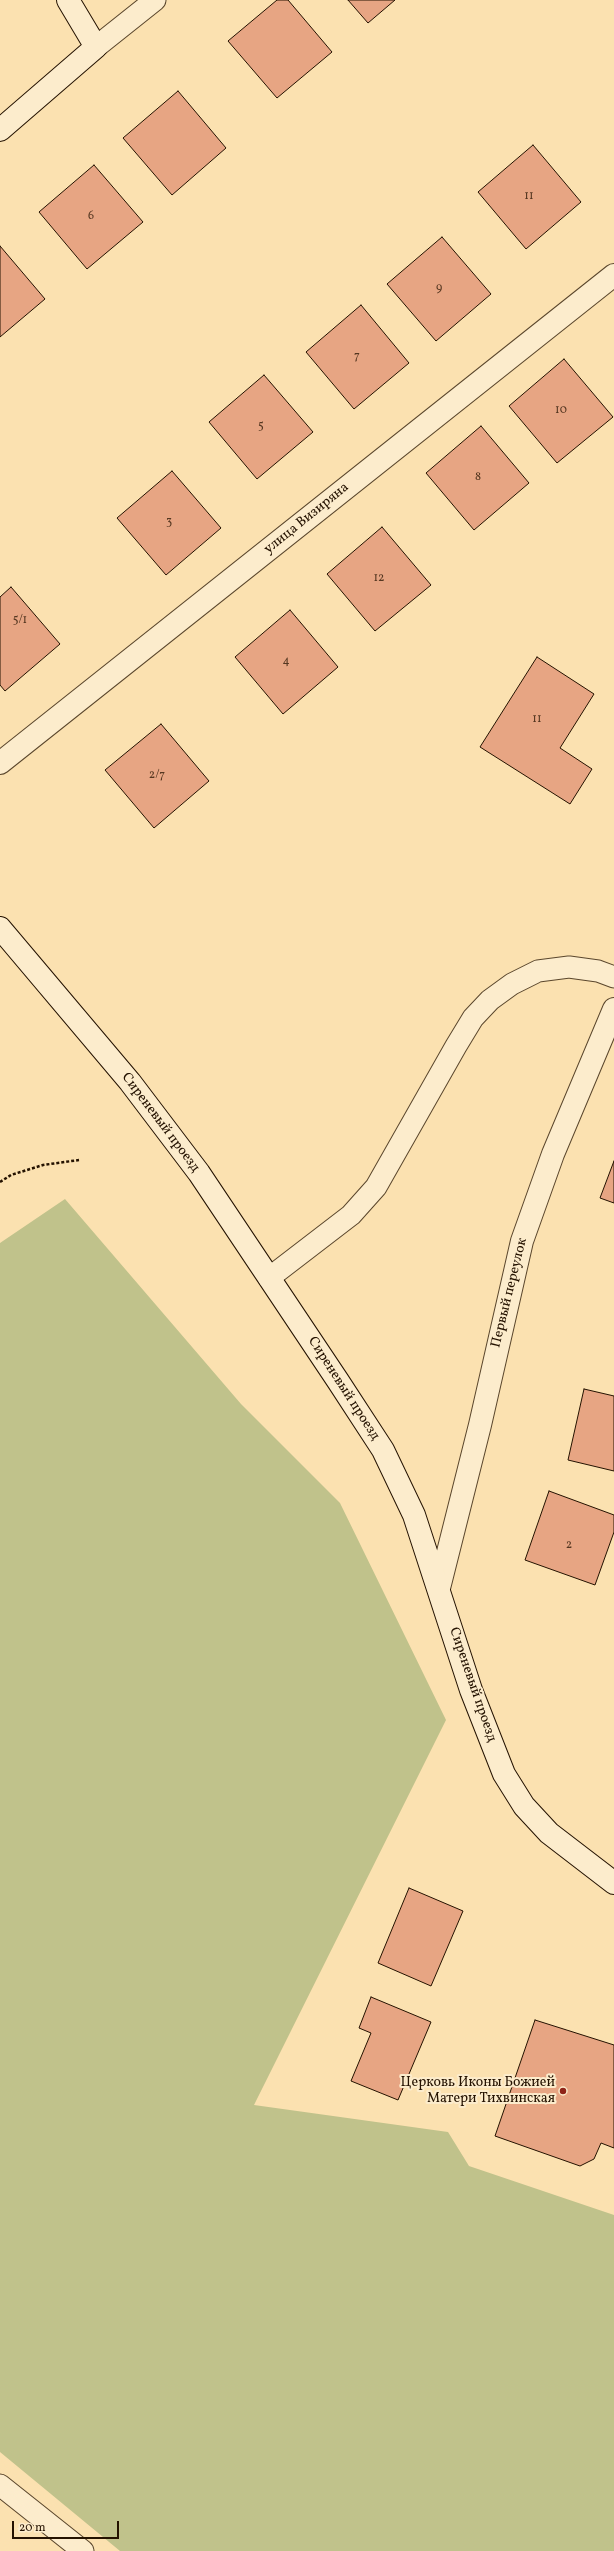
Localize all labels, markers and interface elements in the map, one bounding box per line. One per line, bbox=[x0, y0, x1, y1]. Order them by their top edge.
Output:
house number: 11 bbox=[524, 190, 534, 204]
house number: 6 bbox=[88, 210, 94, 224]
house number: 9 bbox=[436, 282, 442, 296]
house number: 7 bbox=[354, 350, 360, 364]
house number: 10 bbox=[555, 404, 567, 418]
house number: 5 bbox=[258, 420, 264, 434]
house number: 8 bbox=[475, 471, 481, 485]
street label: улица Визиряна bbox=[261, 480, 353, 558]
house number: 3 bbox=[166, 516, 172, 530]
house number: 12 bbox=[373, 572, 385, 586]
house number: 5/1 bbox=[13, 614, 27, 628]
house number: 4 bbox=[282, 655, 290, 669]
house number: 11 bbox=[532, 713, 542, 727]
house number: 2/7 bbox=[149, 769, 165, 783]
street label: Сиреневый проезд bbox=[117, 1070, 203, 1176]
street label: Первый переулок bbox=[488, 1236, 532, 1350]
street label: Сиреневый проезд bbox=[303, 1334, 383, 1444]
house number: 2 bbox=[566, 1539, 572, 1553]
street label: Сиреневый проезд bbox=[445, 1626, 499, 1744]
place label: Церковь Иконы Божией Матери Тихвинская bbox=[401, 2075, 555, 2108]
marker: Церковь Иконы Божией Матери Тихвинская bbox=[558, 2086, 568, 2096]
scale bar bbox=[14, 2513, 121, 2539]
text: 20 m bbox=[19, 2520, 46, 2536]

